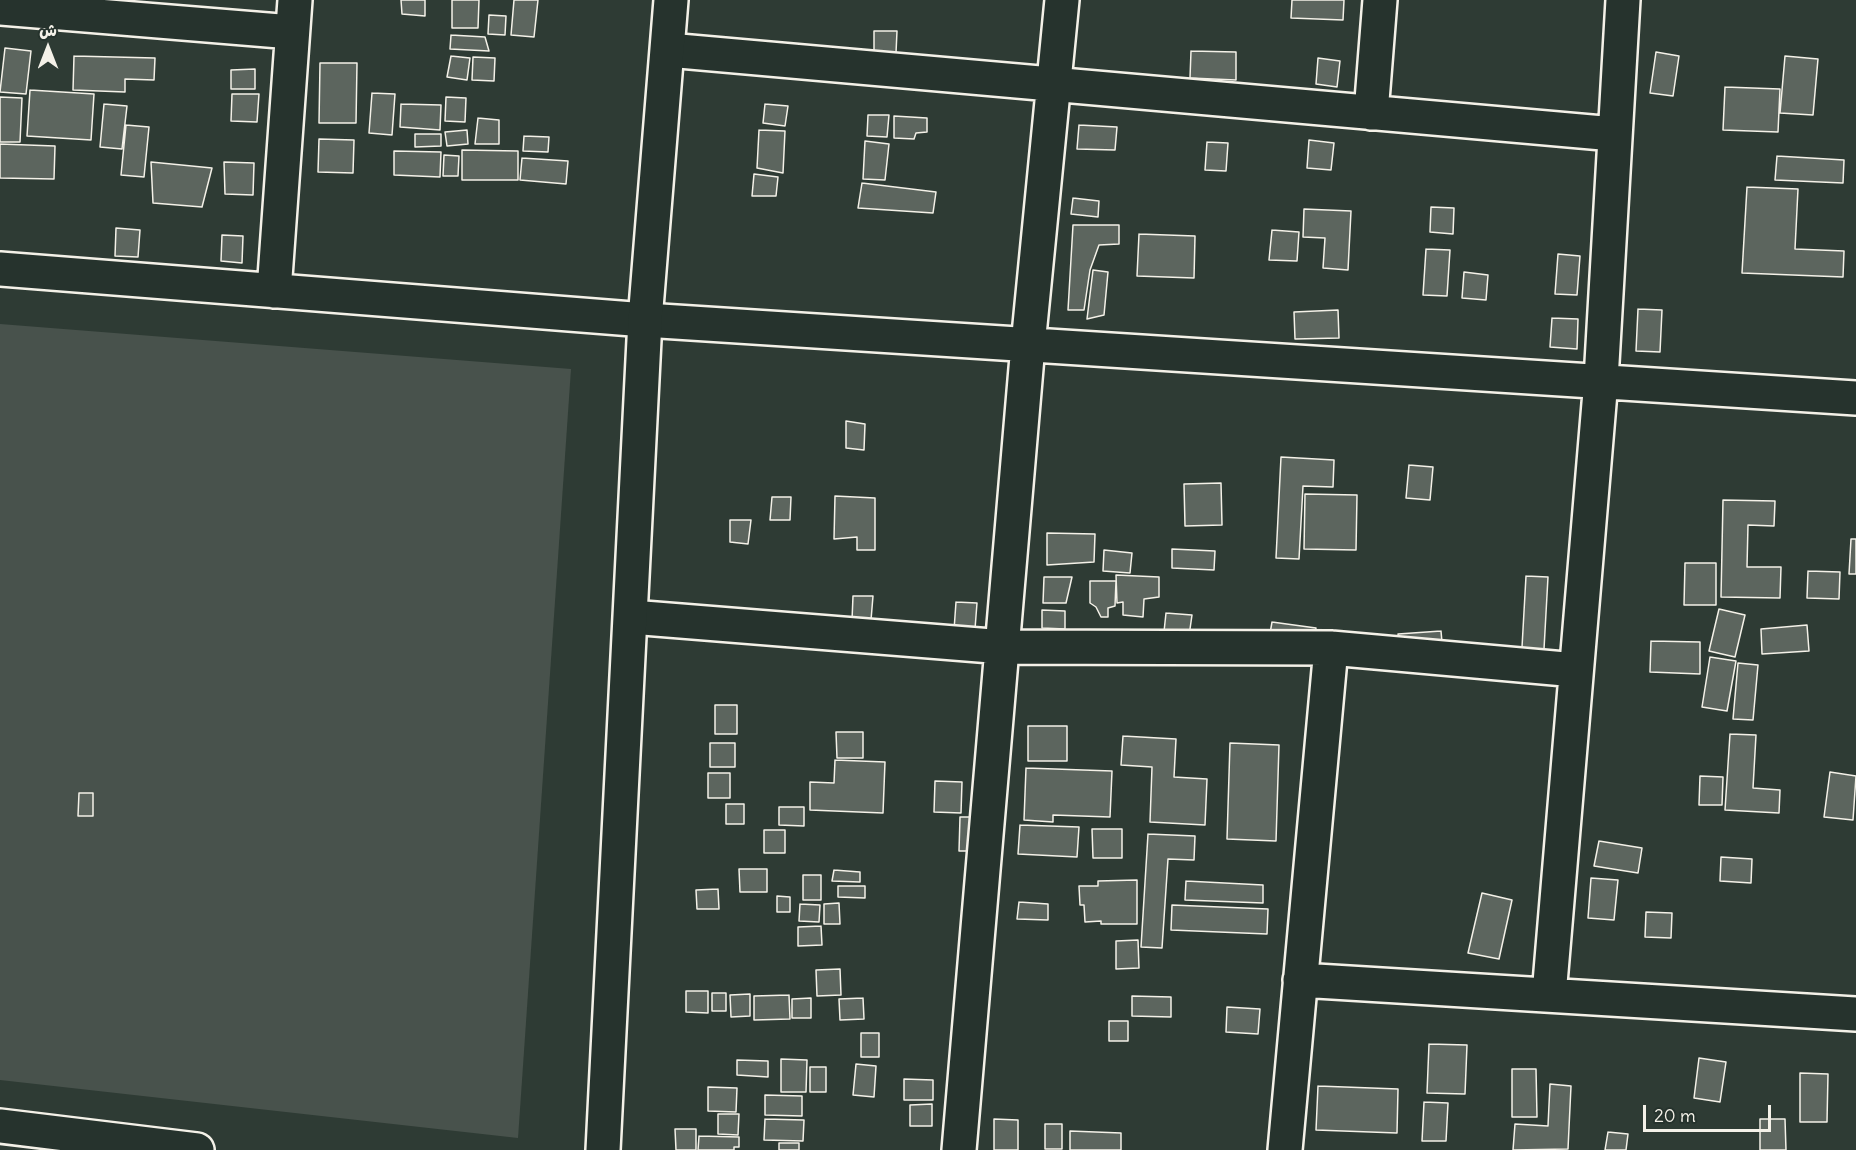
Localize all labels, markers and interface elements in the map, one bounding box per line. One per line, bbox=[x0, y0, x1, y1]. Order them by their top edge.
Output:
north arrow bbox=[18, 18, 78, 78]
text: ش bbox=[39, 20, 57, 40]
scale bar bbox=[1646, 1093, 1774, 1131]
text: 20 m bbox=[1654, 1104, 1696, 1127]

